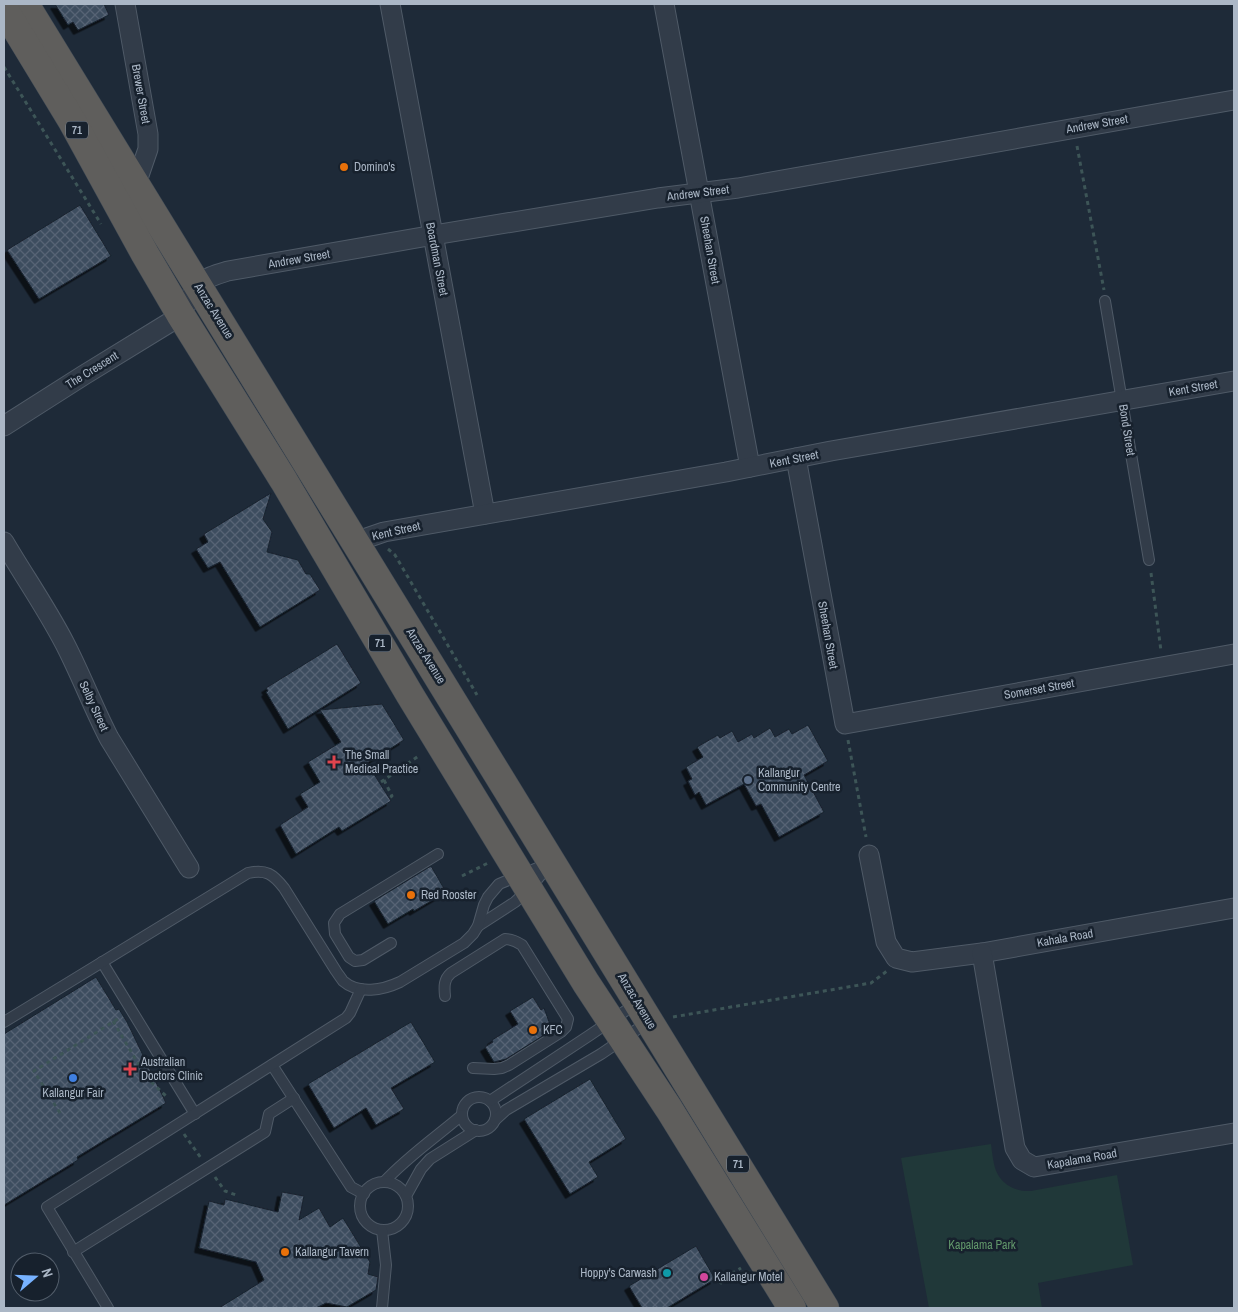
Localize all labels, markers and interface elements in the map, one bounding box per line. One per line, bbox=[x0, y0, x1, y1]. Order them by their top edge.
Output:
street label: Brewer Street bbox=[128, 63, 154, 125]
street label: Andrew Street bbox=[1064, 111, 1129, 137]
road number: 71 bbox=[66, 122, 88, 138]
place label: Domino's bbox=[354, 159, 395, 175]
marker: Domino's bbox=[338, 161, 350, 173]
street label: Andrew Street bbox=[665, 181, 730, 205]
street label: Sheehan Street bbox=[696, 215, 724, 285]
street label: Boardman Street bbox=[422, 221, 452, 297]
street label: Andrew Street bbox=[266, 246, 331, 272]
street label: Anzac Avenue bbox=[190, 279, 237, 342]
street label: The Crescent bbox=[63, 347, 122, 392]
street label: Kent Street bbox=[1167, 376, 1219, 400]
street label: Bond Street bbox=[1115, 403, 1139, 457]
street label: Kent Street bbox=[768, 446, 820, 472]
street label: Kent Street bbox=[370, 518, 422, 544]
street label: Sheehan Street bbox=[814, 600, 842, 670]
street label: Anzac Avenue bbox=[402, 624, 449, 687]
road number: 71 bbox=[369, 634, 391, 651]
street label: Somerset Street bbox=[1003, 675, 1076, 703]
street label: Selby Street bbox=[75, 678, 113, 734]
place label: The Small Medical Practice bbox=[345, 747, 418, 777]
marker: The Small Medical Practice bbox=[327, 755, 341, 769]
place label: Kallangur Community Centre bbox=[758, 765, 841, 795]
marker: Kallangur Community Centre bbox=[742, 774, 754, 786]
place label: Red Rooster bbox=[421, 887, 477, 903]
marker: Red Rooster bbox=[405, 889, 417, 901]
street label: Kahala Road bbox=[1036, 925, 1094, 951]
street label: Anzac Avenue bbox=[613, 969, 660, 1032]
place label: KFC bbox=[543, 1022, 563, 1038]
marker: KFC bbox=[527, 1024, 539, 1036]
place label: Australian Doctors Clinic bbox=[140, 1054, 203, 1084]
marker: Australian Doctors Clinic bbox=[123, 1062, 137, 1076]
marker: Kallangur Fair bbox=[67, 1072, 79, 1084]
place label: Kallangur Fair bbox=[42, 1085, 104, 1101]
street label: Kapalama Road bbox=[1046, 1145, 1118, 1173]
road number: 71 bbox=[727, 1156, 749, 1172]
park label: Kapalama Park bbox=[948, 1237, 1016, 1253]
place label: Kallangur Tavern bbox=[295, 1244, 369, 1260]
marker: Kallangur Tavern bbox=[279, 1246, 291, 1258]
north arrow bbox=[10, 1252, 60, 1302]
place label: Hoppy's Carwash bbox=[580, 1265, 657, 1281]
text: N bbox=[37, 1266, 57, 1280]
marker: Hoppy's Carwash bbox=[661, 1267, 673, 1279]
place label: Kallangur Motel bbox=[714, 1269, 782, 1285]
marker: Kallangur Motel bbox=[698, 1271, 710, 1283]

